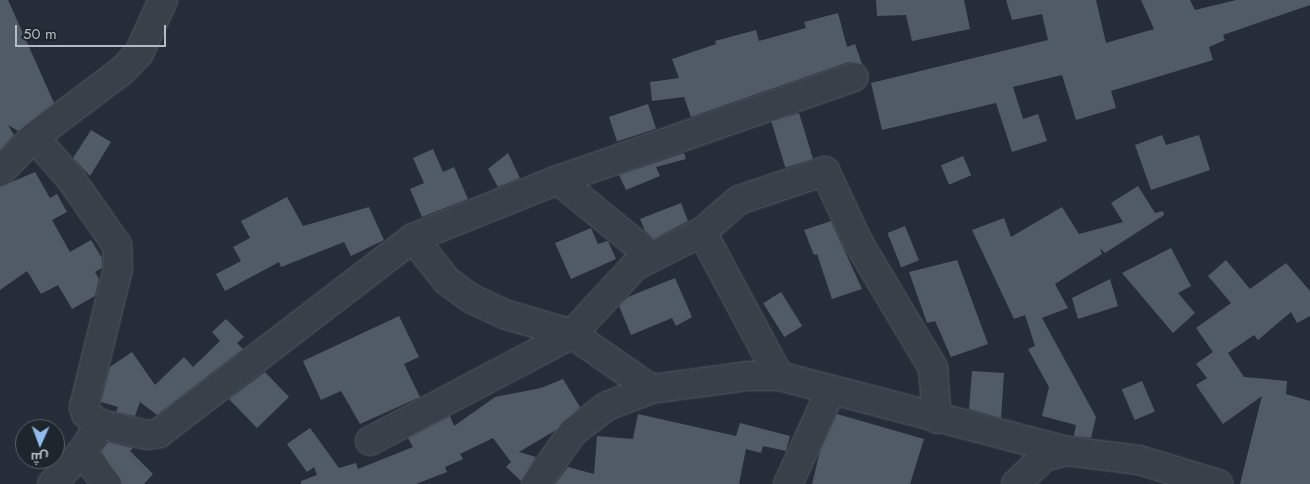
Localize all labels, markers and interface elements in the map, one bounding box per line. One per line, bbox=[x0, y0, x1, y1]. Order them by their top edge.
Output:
scale bar bbox=[18, 15, 169, 47]
text: 50 m bbox=[23, 23, 57, 45]
north arrow bbox=[15, 419, 65, 469]
text: ش bbox=[30, 448, 49, 468]

